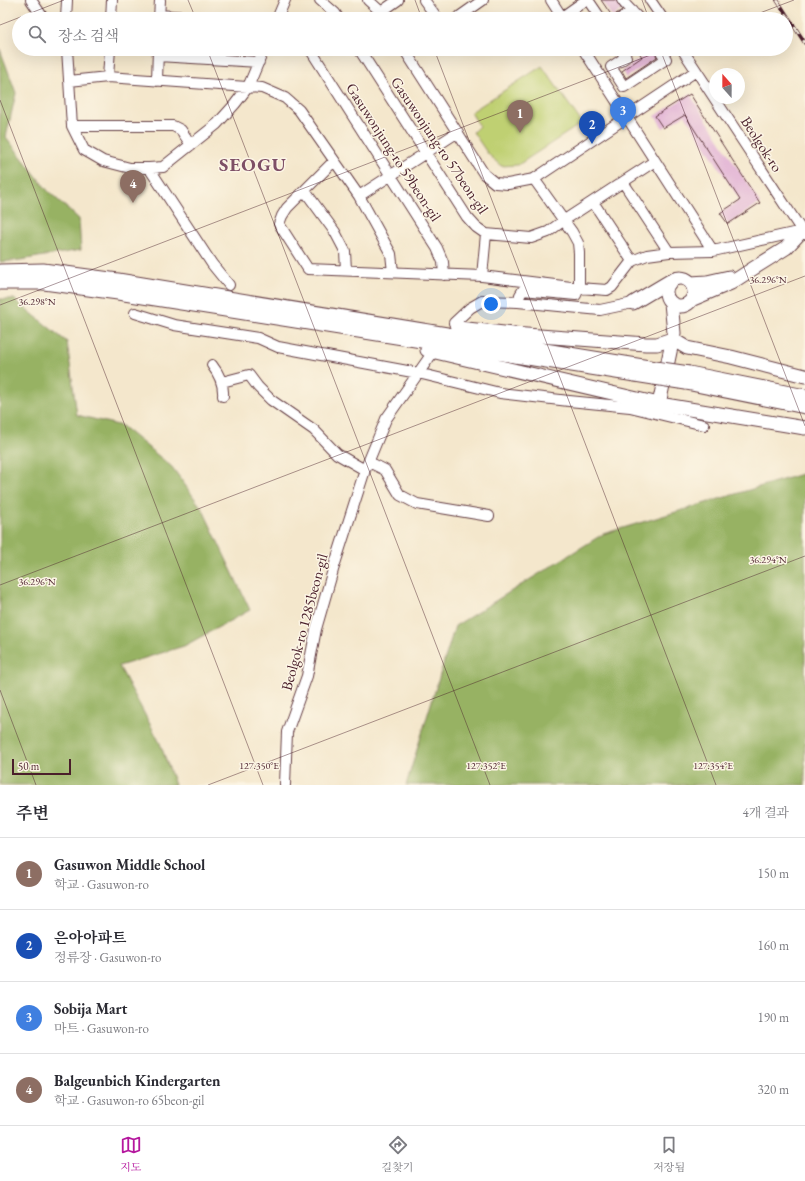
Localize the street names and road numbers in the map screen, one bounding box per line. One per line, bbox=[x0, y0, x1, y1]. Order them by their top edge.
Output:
street label: Gasuwonjung-ro 57beon-gil bbox=[387, 73, 493, 217]
street label: Gasuwonjung-ro 59beon-gil bbox=[342, 79, 446, 225]
street label: Beolgok-ro bbox=[737, 113, 787, 175]
street label: Beolgok-ro 1285beon-gil bbox=[277, 551, 332, 693]

